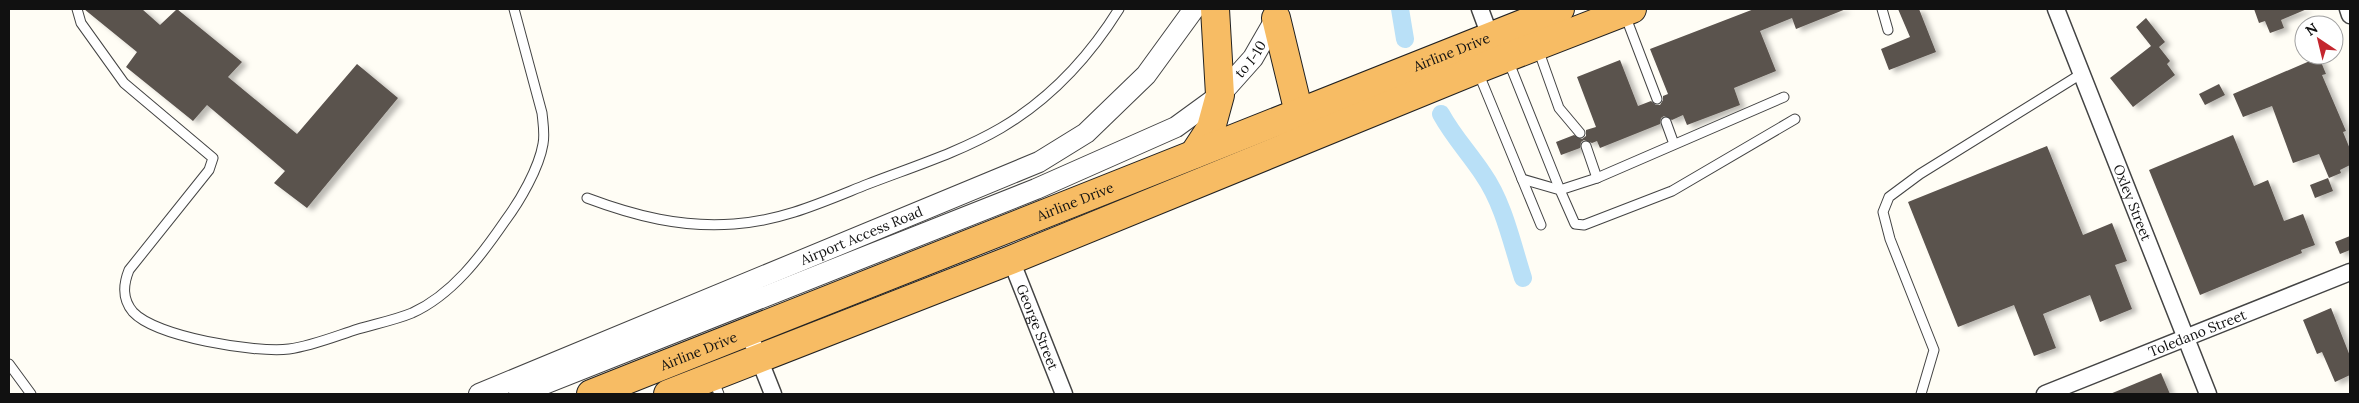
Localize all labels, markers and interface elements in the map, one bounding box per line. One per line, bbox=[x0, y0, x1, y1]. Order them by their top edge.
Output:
north arrow bbox=[2294, 15, 2344, 65]
text: N bbox=[2302, 19, 2321, 40]
street label: Airline Drive bbox=[1410, 29, 1493, 76]
street label: to I-10 bbox=[1231, 37, 1270, 81]
street label: Oxley Street bbox=[2109, 162, 2156, 244]
street label: Airline Drive bbox=[1033, 178, 1117, 225]
street label: Airport Access Road bbox=[797, 202, 925, 269]
street label: George Street bbox=[1012, 281, 1063, 373]
street label: Toledano Street bbox=[2146, 305, 2249, 361]
street label: Airline Drive bbox=[657, 328, 740, 375]

